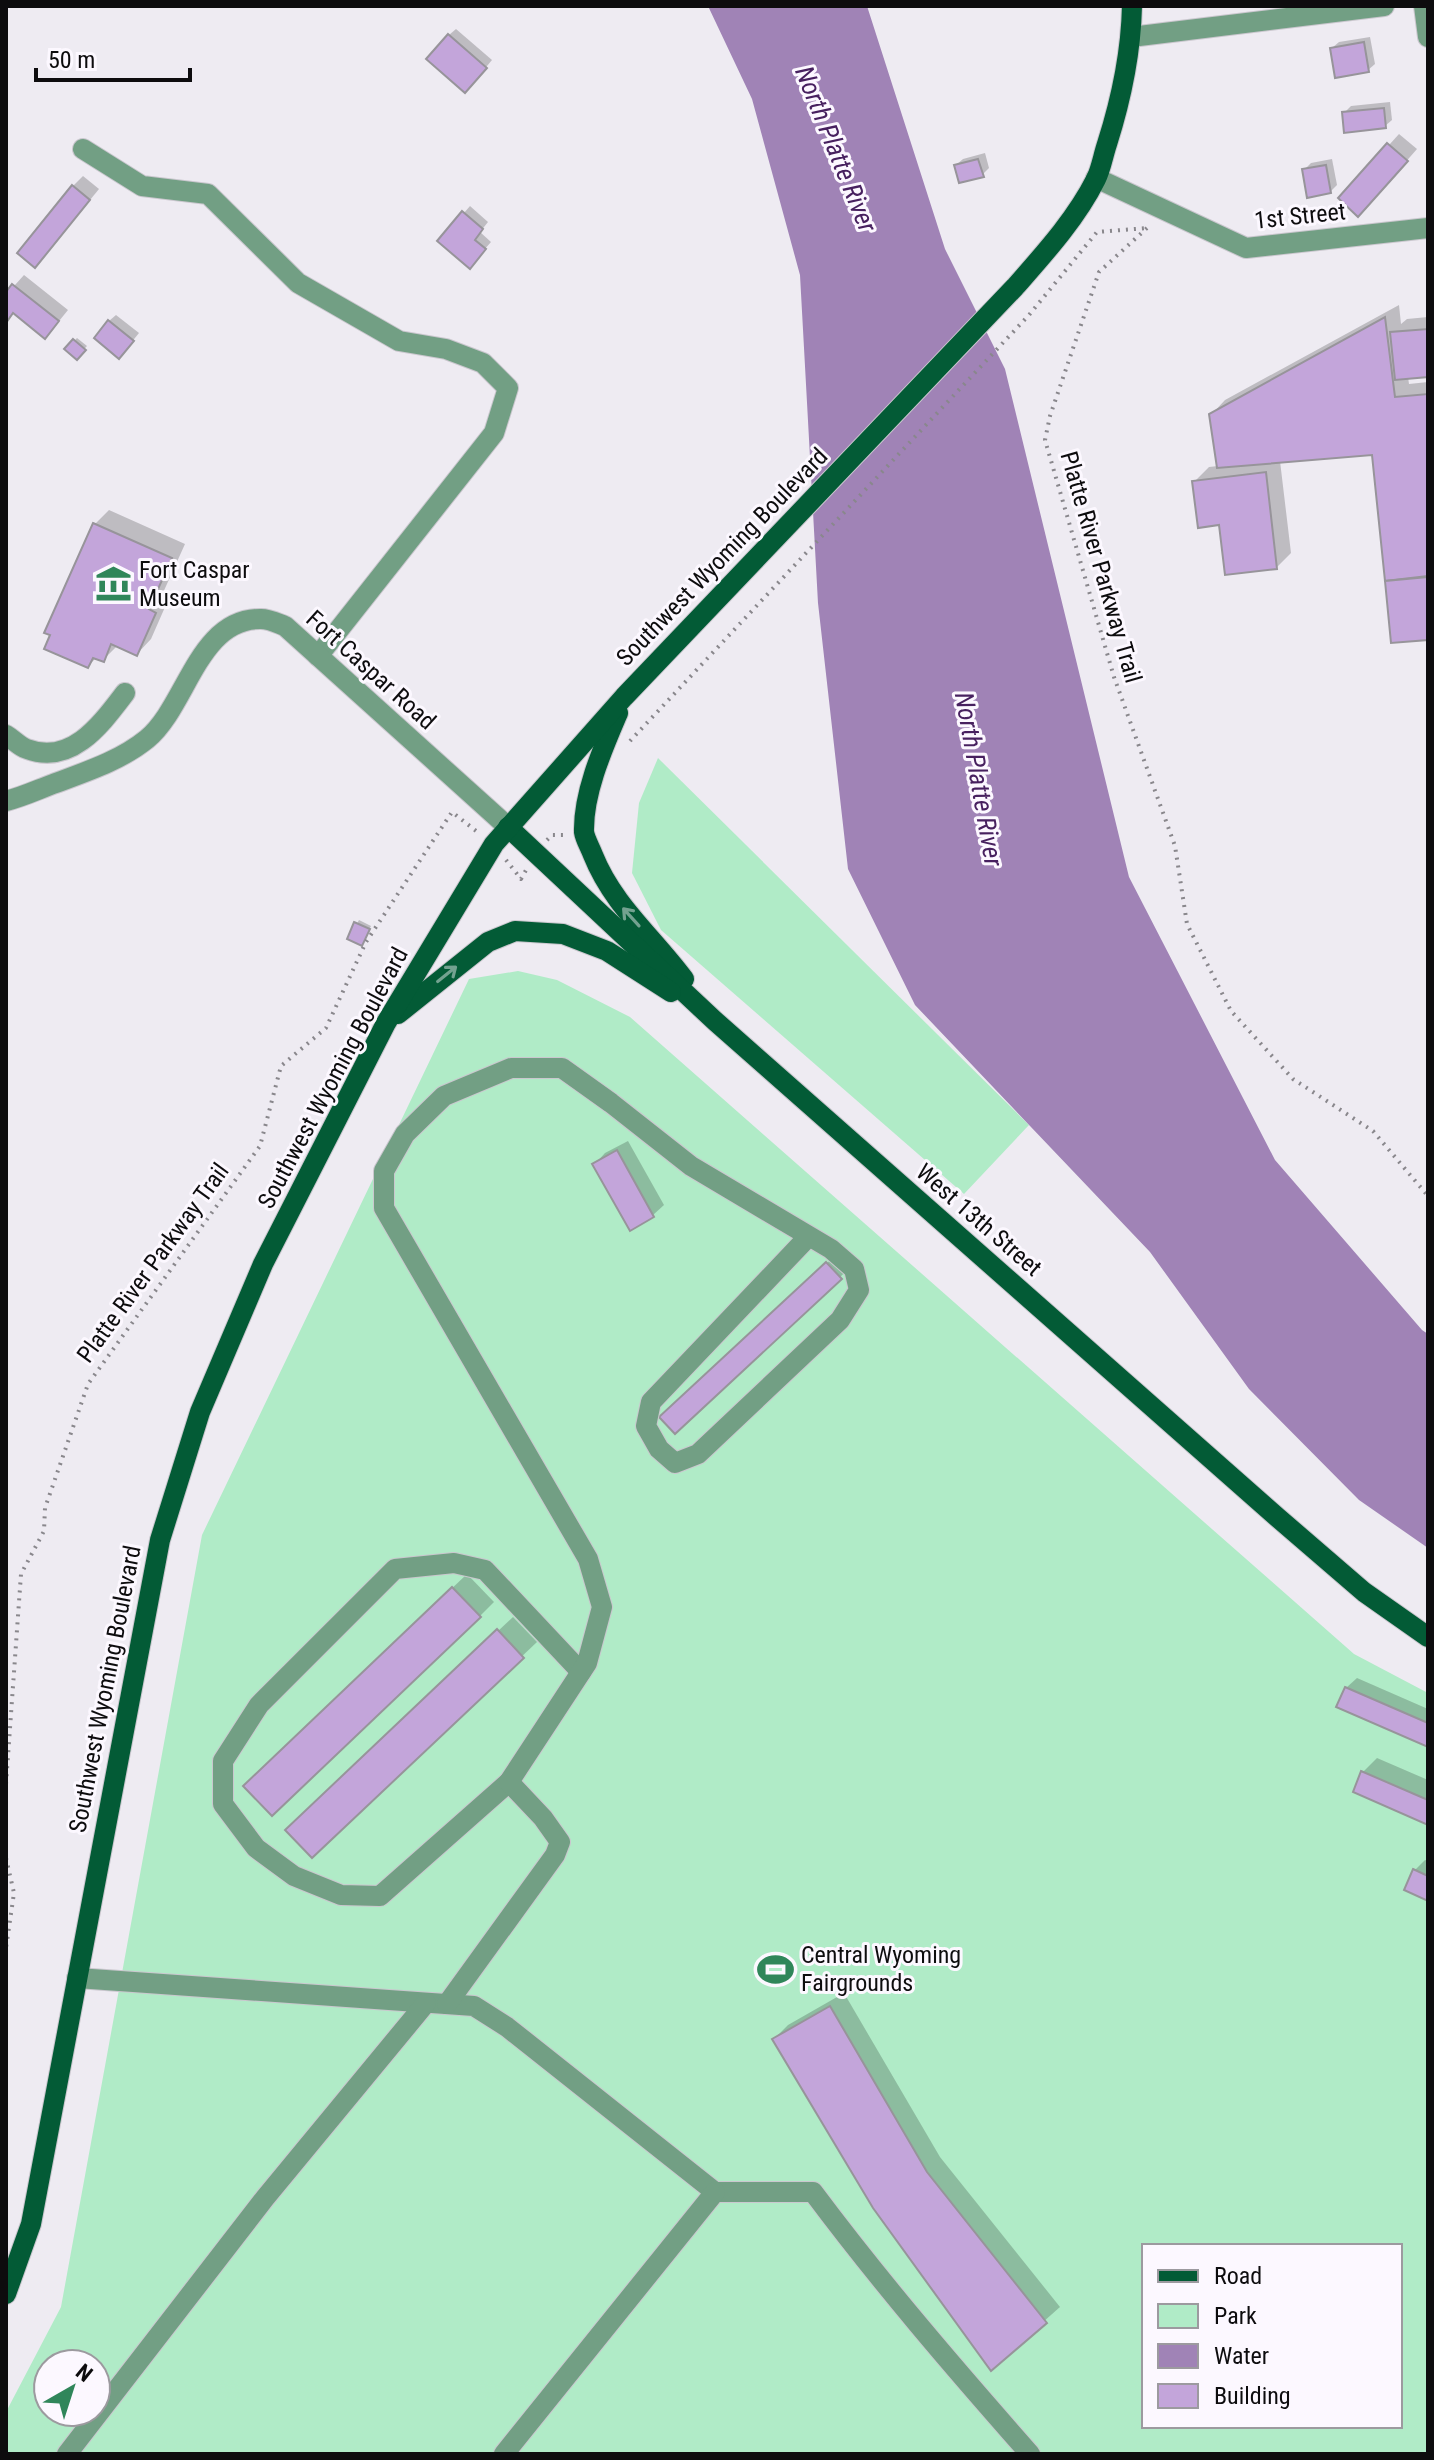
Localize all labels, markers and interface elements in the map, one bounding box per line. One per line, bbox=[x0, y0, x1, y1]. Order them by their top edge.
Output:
scale bar bbox=[36, 32, 190, 82]
text: 50 m bbox=[48, 46, 95, 74]
water label: North Platte River bbox=[789, 62, 883, 237]
street label: 1st Street bbox=[1253, 197, 1347, 235]
street label: Southwest Wyoming Boulevard bbox=[611, 442, 833, 672]
street label: Platte River Parkway Trail bbox=[1055, 448, 1147, 686]
place label: Fort Caspar Museum bbox=[139, 556, 250, 612]
museum icon: Fort Caspar Museum bbox=[94, 565, 132, 603]
street label: Fort Caspar Road bbox=[301, 605, 441, 735]
water label: North Platte River bbox=[949, 690, 1009, 870]
one-way arrow bbox=[622, 907, 640, 927]
street label: Southwest Wyoming Boulevard bbox=[252, 943, 414, 1213]
one-way arrow bbox=[436, 965, 457, 983]
street label: Platte River Parkway Trail bbox=[71, 1158, 235, 1368]
street label: West 13th Street bbox=[911, 1158, 1047, 1282]
street label: Southwest Wyoming Boulevard bbox=[63, 1543, 147, 1835]
place label: Central Wyoming Fairgrounds bbox=[801, 1941, 961, 1997]
sports icon: Central Wyoming Fairgrounds bbox=[756, 1950, 794, 1988]
legend bbox=[1142, 2244, 1402, 2428]
text: Road bbox=[1214, 2262, 1262, 2290]
text: Park bbox=[1214, 2302, 1257, 2330]
text: Water bbox=[1214, 2342, 1269, 2370]
north arrow bbox=[32, 2348, 112, 2428]
text: N bbox=[71, 2359, 97, 2387]
text: Building bbox=[1214, 2382, 1291, 2410]

